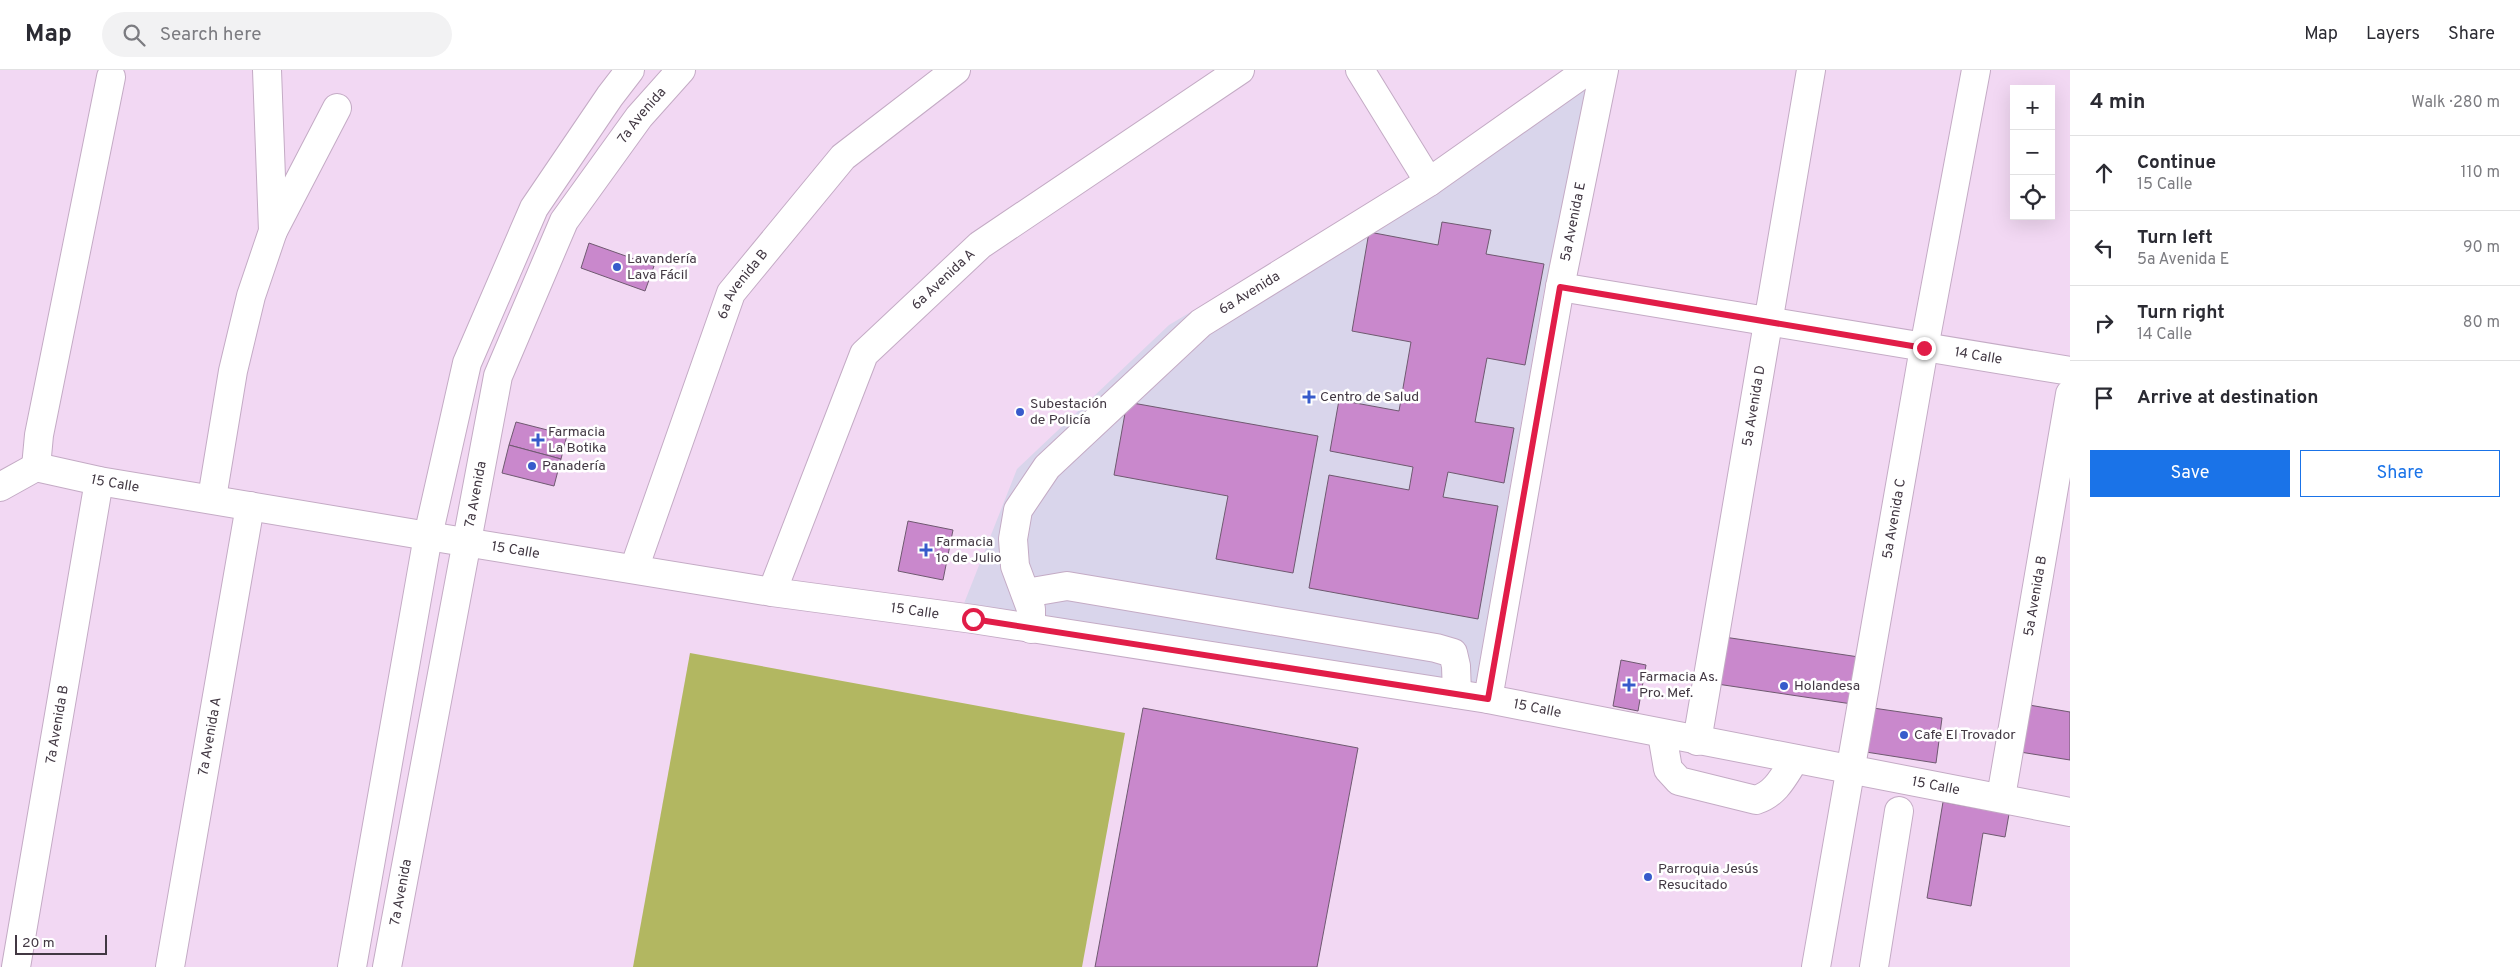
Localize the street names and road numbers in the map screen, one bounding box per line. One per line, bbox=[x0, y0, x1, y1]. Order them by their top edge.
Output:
street label: 7a Avenida bbox=[614, 84, 670, 147]
street label: 5a Avenida E bbox=[1557, 180, 1590, 263]
street label: 6a Avenida B bbox=[714, 246, 772, 321]
street label: 6a Avenida A bbox=[908, 246, 979, 313]
street label: 6a Avenida bbox=[1216, 268, 1283, 318]
street label: 14 Calle bbox=[1953, 344, 2004, 368]
street label: 5a Avenida D bbox=[1739, 364, 1769, 448]
street label: 7a Avenida bbox=[461, 460, 490, 529]
street label: 15 Calle bbox=[89, 471, 140, 496]
street label: 5a Avenida C bbox=[1879, 477, 1910, 560]
street label: 15 Calle bbox=[490, 538, 541, 563]
street label: 5a Avenida B bbox=[2020, 554, 2051, 638]
street label: 15 Calle bbox=[890, 600, 940, 623]
street label: 7a Avenida B bbox=[42, 684, 73, 765]
street label: 7a Avenida A bbox=[195, 696, 225, 777]
street label: 15 Calle bbox=[1512, 696, 1563, 722]
street label: 15 Calle bbox=[1910, 773, 1961, 799]
street label: 7a Avenida bbox=[386, 858, 416, 927]

